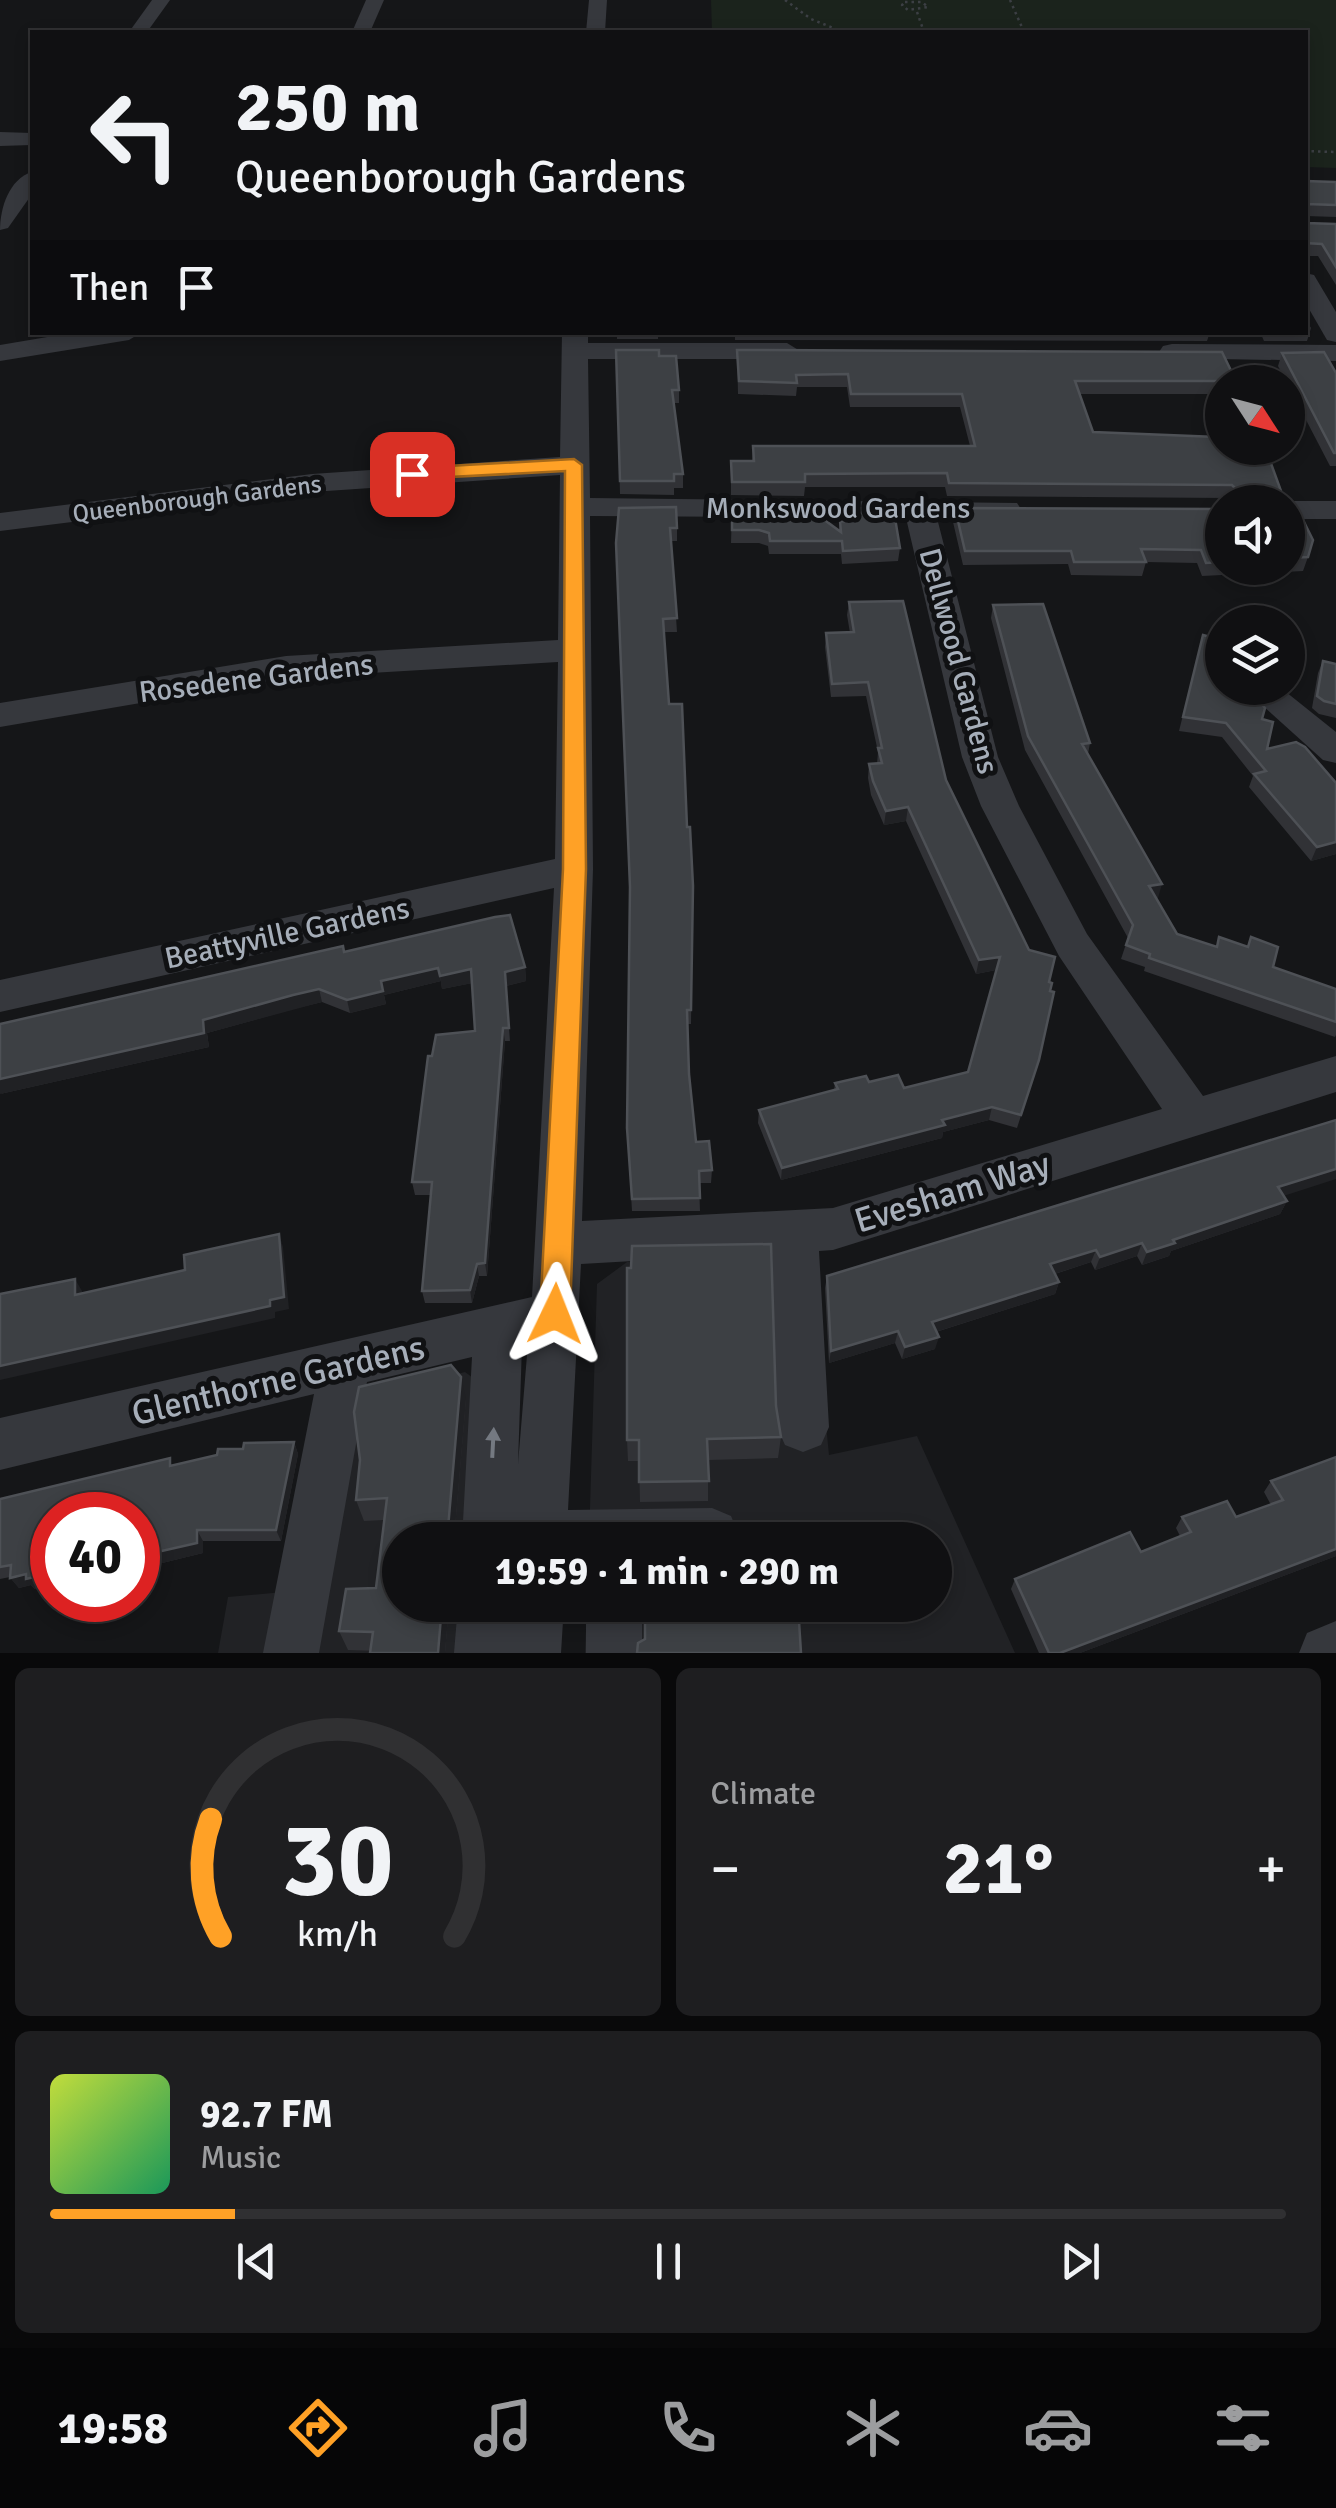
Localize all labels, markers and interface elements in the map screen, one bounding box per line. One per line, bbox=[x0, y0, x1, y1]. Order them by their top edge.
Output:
text: 250 m bbox=[235, 64, 420, 150]
icon: left bbox=[70, 70, 200, 200]
text: Queenborough Gardens bbox=[235, 150, 686, 205]
icon: arrive bbox=[169, 260, 224, 315]
text: Then bbox=[70, 264, 149, 311]
north arrow bbox=[1205, 365, 1305, 465]
map controls bbox=[1205, 365, 1305, 705]
pin bbox=[370, 432, 455, 517]
icon: arrive bbox=[385, 447, 440, 502]
street label: Queenborough Gardens bbox=[71, 468, 323, 529]
button: sound bbox=[1205, 485, 1305, 585]
street label: Monkswood Gardens bbox=[706, 490, 971, 527]
street label: Dellwood Gardens bbox=[911, 544, 1006, 778]
button: layers bbox=[1205, 605, 1305, 705]
street label: Rosedene Gardens bbox=[137, 646, 375, 711]
street label: Beattyville Gardens bbox=[162, 890, 413, 977]
street label: Evesham Way bbox=[849, 1142, 1055, 1243]
position arrow bbox=[503, 1262, 607, 1366]
street label: Glenthorne Gardens bbox=[128, 1326, 429, 1435]
one-way arrow bbox=[485, 1426, 501, 1458]
speed limit sign: 40 bbox=[30, 1492, 160, 1622]
text: 19:59 · 1 min · 290 m bbox=[495, 1548, 839, 1595]
text: Climate bbox=[711, 1774, 816, 1813]
text: 30 bbox=[282, 1796, 394, 1924]
text: 21° bbox=[943, 1822, 1054, 1915]
text: − bbox=[711, 1835, 740, 1903]
text: + bbox=[1256, 1835, 1286, 1903]
text: km/h bbox=[297, 1912, 378, 1956]
text: 92.7 FM bbox=[200, 2091, 333, 2138]
text: Music bbox=[200, 2138, 281, 2177]
icon: previous bbox=[229, 2234, 284, 2289]
icon: pause bbox=[641, 2234, 696, 2289]
icon: next bbox=[1053, 2234, 1108, 2289]
icon: directions bbox=[283, 2393, 353, 2463]
icon: music bbox=[468, 2393, 538, 2463]
icon: phone bbox=[653, 2393, 723, 2463]
icon: climate bbox=[838, 2393, 908, 2463]
icon: car bbox=[1023, 2393, 1093, 2463]
icon: filters bbox=[1208, 2393, 1278, 2463]
text: 19:58 bbox=[58, 2401, 168, 2456]

